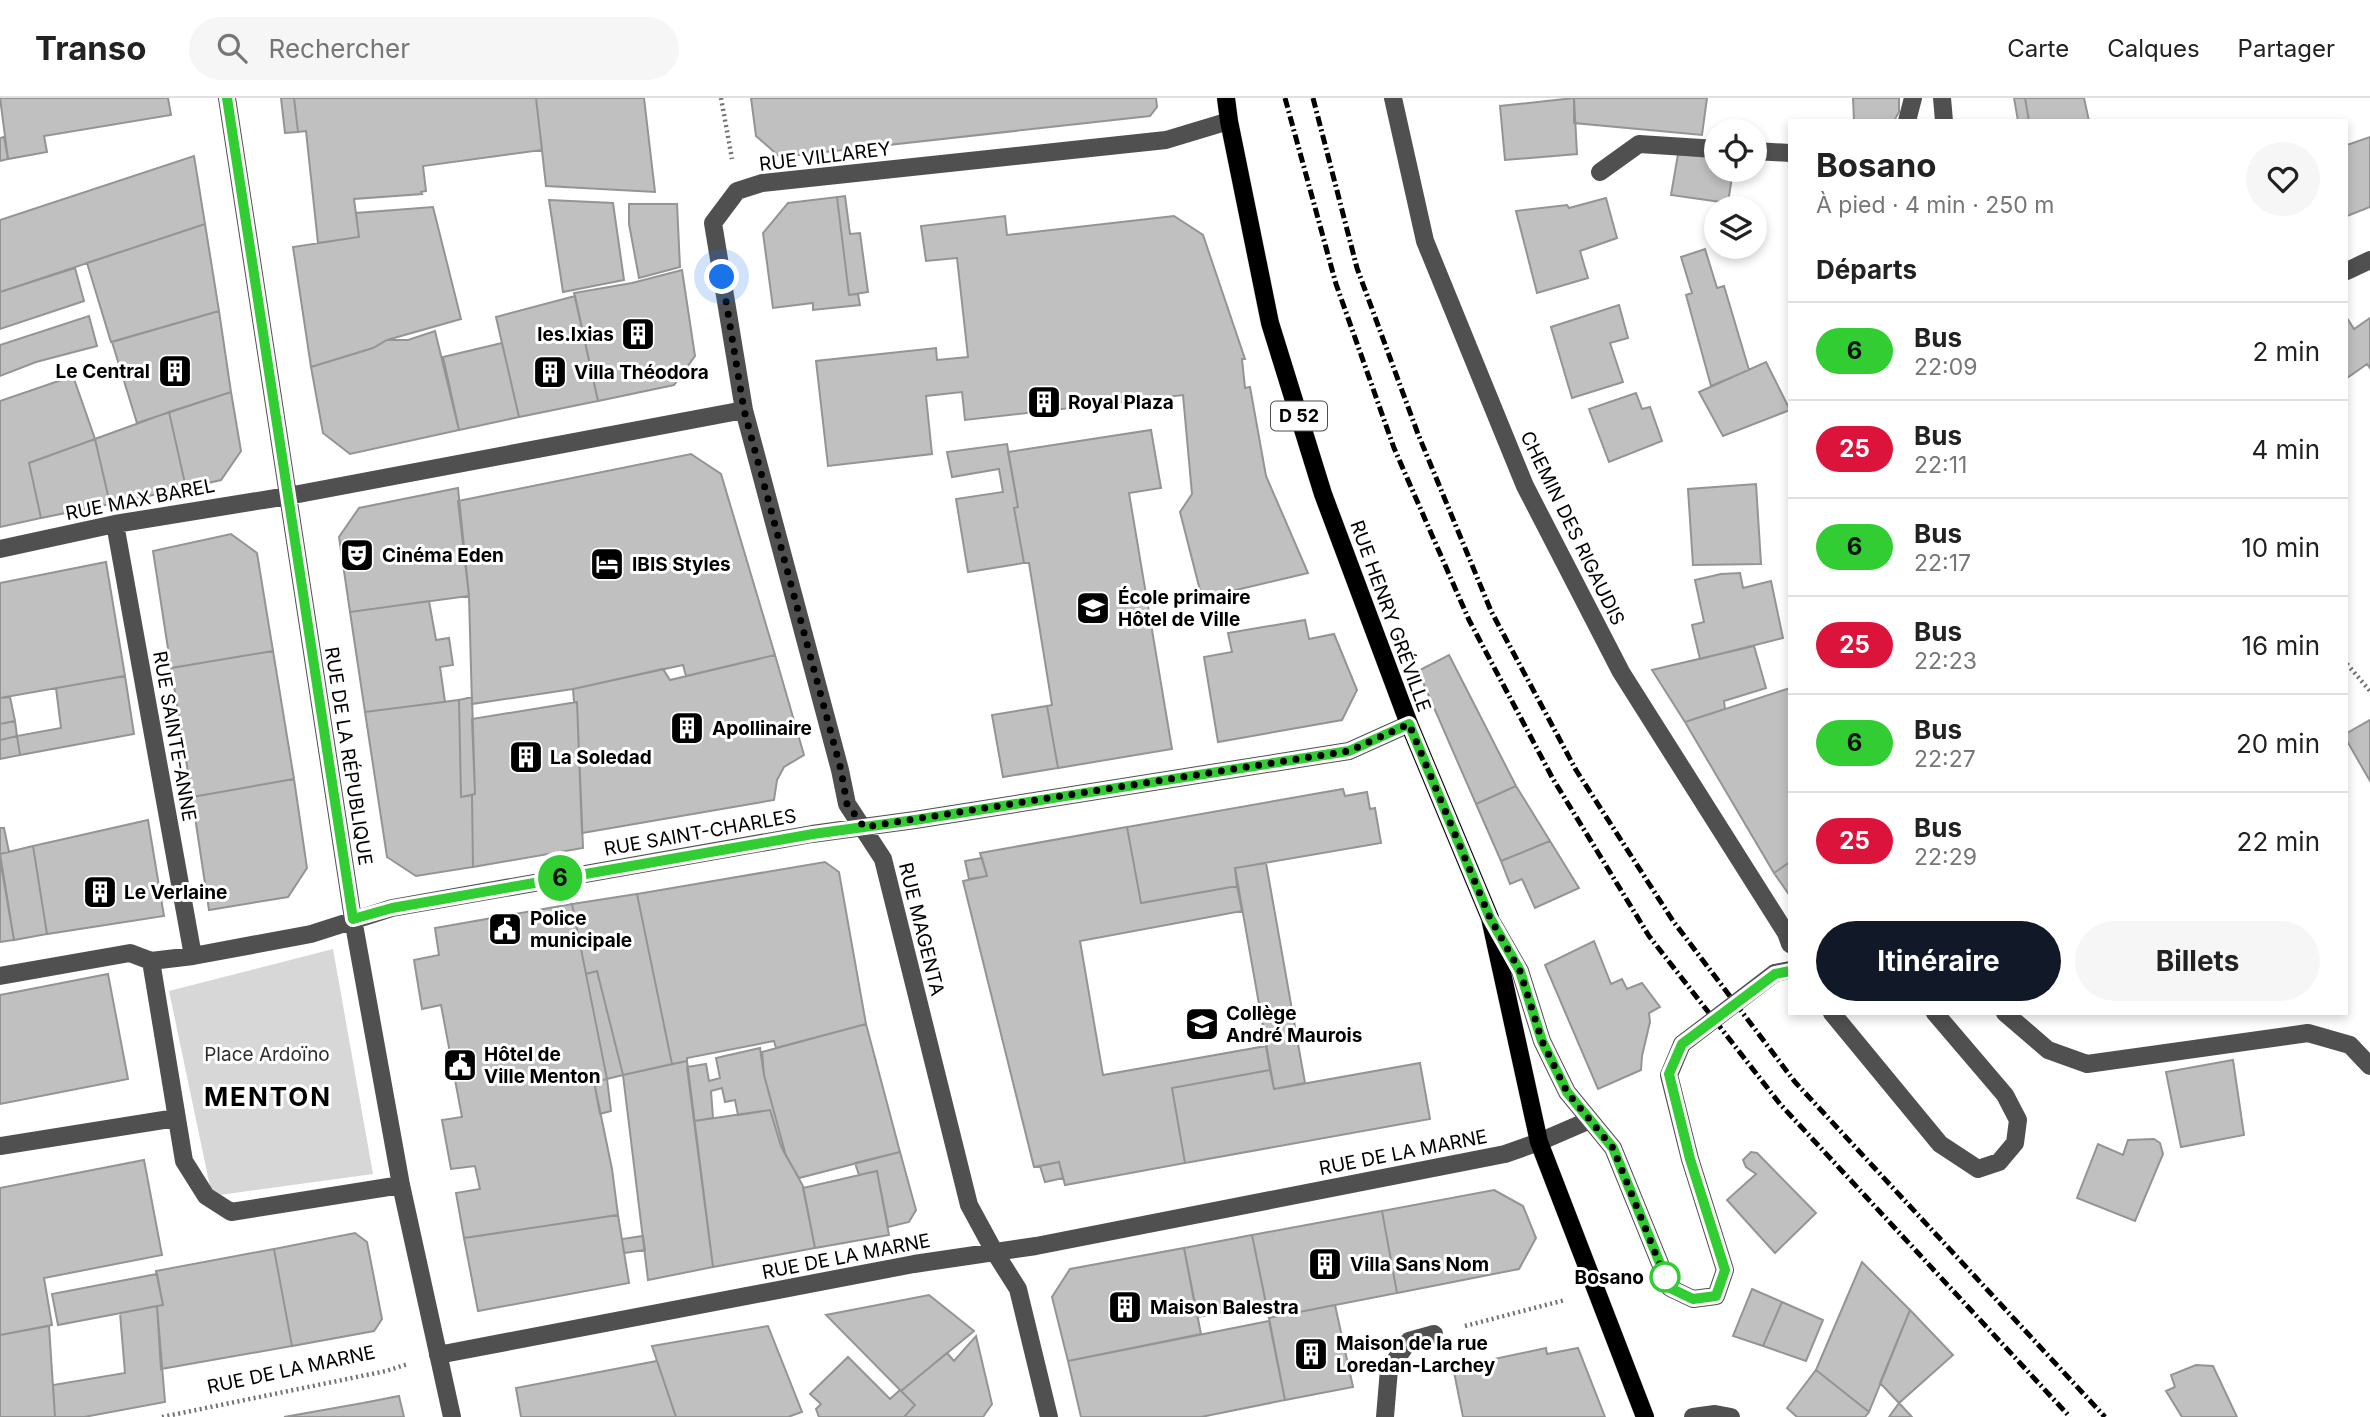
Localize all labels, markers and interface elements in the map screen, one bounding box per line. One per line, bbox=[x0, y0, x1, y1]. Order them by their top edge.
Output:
search box bbox=[189, 17, 679, 80]
text: Transo bbox=[35, 28, 147, 68]
icon: search bbox=[213, 29, 251, 67]
text: Rechercher bbox=[269, 33, 410, 64]
text: Carte bbox=[2007, 34, 2069, 63]
text: Calques bbox=[2107, 34, 2200, 63]
text: Partager bbox=[2238, 34, 2335, 63]
map controls bbox=[1704, 119, 1767, 259]
button: locate bbox=[1704, 119, 1767, 182]
street label: RUE VILLAREY bbox=[758, 137, 892, 176]
button: heart bbox=[2246, 142, 2320, 216]
text: Bosano bbox=[1816, 145, 1937, 185]
text: À pied · 4 min · 250 m bbox=[1816, 191, 2054, 219]
button: layers bbox=[1704, 196, 1767, 259]
text: Départs bbox=[1816, 254, 1917, 285]
your location bbox=[704, 259, 739, 294]
building icon: les.Ixias bbox=[619, 315, 657, 353]
text: Bus bbox=[1914, 322, 1962, 353]
place label: les.Ixias bbox=[537, 323, 614, 346]
text: 6 bbox=[1847, 336, 1862, 365]
text: 2 min bbox=[2252, 336, 2320, 367]
building icon: Le Central bbox=[156, 352, 194, 390]
building icon: Villa Théodora bbox=[531, 353, 569, 391]
text: 22:09 bbox=[1914, 353, 1977, 381]
place label: Le Central bbox=[56, 360, 150, 383]
place label: Villa Théodora bbox=[574, 361, 709, 384]
building icon: Royal Plaza bbox=[1025, 383, 1063, 421]
place label: Royal Plaza bbox=[1068, 391, 1174, 414]
road number: D 52 bbox=[1271, 402, 1327, 430]
text: Bus bbox=[1914, 420, 1962, 451]
street label: CHEMIN DES RIGAUDIS bbox=[1516, 427, 1630, 629]
text: 25 bbox=[1839, 434, 1870, 463]
text: 4 min bbox=[2251, 434, 2320, 465]
text: 22:11 bbox=[1914, 451, 1967, 479]
street label: RUE MAX BAREL bbox=[63, 474, 217, 525]
street label: RUE HENRY GRÉVILLE bbox=[1345, 517, 1437, 715]
text: Bus bbox=[1914, 518, 1962, 549]
text: 6 bbox=[1847, 532, 1862, 561]
text: 10 min bbox=[2241, 532, 2320, 563]
theatre icon: Cinéma Eden bbox=[338, 536, 376, 574]
place label: Cinéma Eden bbox=[382, 544, 504, 567]
hotel icon: IBIS Styles bbox=[588, 545, 626, 583]
text: 22:17 bbox=[1914, 549, 1971, 577]
place label: IBIS Styles bbox=[632, 553, 731, 576]
place label: École primaire Hôtel de Ville bbox=[1118, 586, 1250, 631]
school or university icon: École primaire Hôtel de Ville bbox=[1074, 589, 1112, 627]
text: Bus bbox=[1914, 616, 1962, 647]
text: 25 bbox=[1839, 630, 1870, 659]
text: 16 min bbox=[2242, 630, 2320, 661]
street label: RUE DE LA RÉPUBLIQUE bbox=[320, 645, 378, 867]
text: 22:23 bbox=[1914, 647, 1977, 675]
street label: RUE SAINTE-ANNE bbox=[148, 649, 201, 823]
building icon: Apollinaire bbox=[668, 709, 706, 747]
text: Bus bbox=[1914, 714, 1962, 745]
place label: Apollinaire bbox=[712, 717, 812, 740]
text: 6 bbox=[1847, 728, 1862, 757]
text: 20 min bbox=[2236, 728, 2320, 759]
building icon: La Soledad bbox=[507, 738, 545, 776]
text: 22:27 bbox=[1914, 745, 1976, 773]
place label: La Soledad bbox=[550, 746, 652, 769]
street label: RUE SAINT-CHARLES bbox=[602, 804, 798, 861]
text: Bus bbox=[1914, 812, 1962, 843]
text: 25 bbox=[1839, 826, 1870, 855]
text: 22 min bbox=[2237, 826, 2320, 857]
text: 22:29 bbox=[1914, 843, 1977, 871]
line badge: 6 bbox=[537, 855, 583, 901]
street label: RUE MAGENTA bbox=[894, 860, 949, 998]
text: 6 bbox=[552, 863, 568, 892]
building icon: Le Verlaine bbox=[81, 873, 119, 911]
place label: Le Verlaine bbox=[124, 881, 227, 904]
place label: Police municipale bbox=[530, 907, 632, 952]
public building icon: Police municipale bbox=[486, 910, 524, 948]
button: Itinéraire bbox=[1816, 921, 2061, 1001]
button: Billets bbox=[2075, 921, 2320, 1001]
place label: Collège André Maurois bbox=[1226, 1002, 1362, 1047]
school or university icon: Collège André Maurois bbox=[1183, 1005, 1221, 1043]
park label: Place Ardoïno bbox=[204, 1043, 330, 1066]
place label: Hôtel de Ville Menton bbox=[484, 1043, 601, 1088]
public building icon: Hôtel de Ville Menton bbox=[441, 1046, 479, 1084]
district label: MENTON bbox=[204, 1081, 332, 1112]
street label: RUE DE LA MARNE bbox=[1317, 1125, 1489, 1180]
street label: RUE DE LA MARNE bbox=[760, 1229, 932, 1284]
building icon: Villa Sans Nom bbox=[1306, 1245, 1344, 1283]
place label: Villa Sans Nom bbox=[1350, 1253, 1489, 1276]
marker: Bosano bbox=[1650, 1262, 1680, 1292]
place label: Bosano bbox=[1575, 1266, 1644, 1289]
building icon: Maison Balestra bbox=[1106, 1288, 1144, 1326]
place label: Maison Balestra bbox=[1150, 1296, 1299, 1319]
place label: Maison de la rue Loredan-Larchey bbox=[1336, 1332, 1496, 1377]
building icon: Maison de la rue Loredan-Larchey bbox=[1292, 1335, 1330, 1373]
street label: RUE DE LA MARNE bbox=[205, 1340, 377, 1399]

